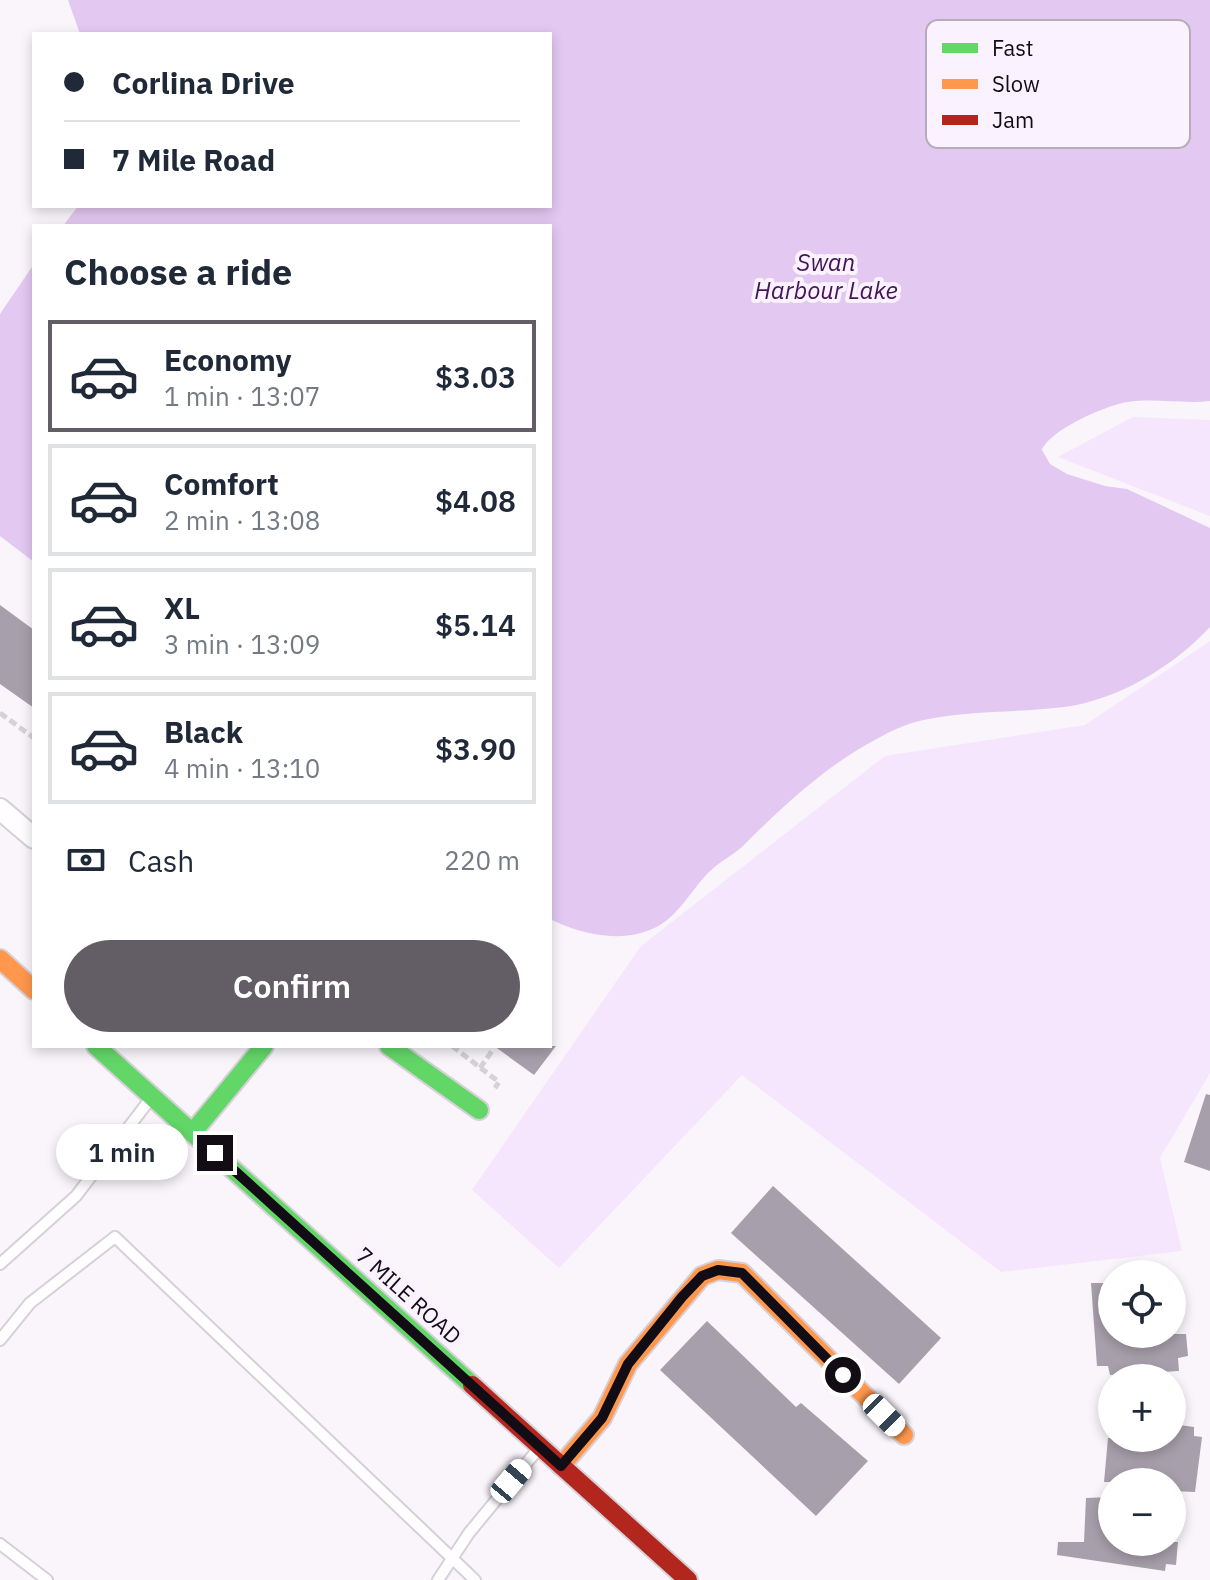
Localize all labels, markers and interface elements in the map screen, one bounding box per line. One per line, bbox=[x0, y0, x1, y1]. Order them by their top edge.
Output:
legend bbox=[926, 20, 1190, 148]
text: Fast bbox=[992, 33, 1033, 62]
text: Corlina Drive bbox=[112, 63, 295, 102]
text: Slow bbox=[992, 69, 1040, 98]
text: Jam bbox=[992, 105, 1034, 134]
text: 7 Mile Road bbox=[112, 140, 275, 179]
water label: Swan Harbour Lake bbox=[754, 246, 898, 306]
text: Choose a ride bbox=[64, 248, 292, 295]
icon: car bbox=[68, 340, 140, 412]
text: Economy bbox=[164, 340, 292, 379]
text: $3.03 bbox=[435, 357, 516, 396]
text: 1 min · 13:07 bbox=[164, 379, 320, 413]
icon: car bbox=[68, 464, 140, 536]
text: Comfort bbox=[164, 464, 279, 503]
text: $4.08 bbox=[435, 481, 516, 520]
text: 2 min · 13:08 bbox=[164, 503, 320, 537]
icon: car bbox=[68, 588, 140, 660]
text: XL bbox=[164, 588, 200, 627]
text: $5.14 bbox=[435, 605, 516, 644]
text: 3 min · 13:09 bbox=[164, 627, 320, 661]
icon: car bbox=[68, 712, 140, 784]
text: Black bbox=[164, 712, 243, 751]
text: $3.90 bbox=[435, 729, 516, 768]
text: 4 min · 13:10 bbox=[164, 751, 320, 785]
icon: cash bbox=[64, 838, 108, 882]
text: Cash bbox=[128, 841, 194, 880]
text: 220 m bbox=[444, 843, 520, 877]
button: Confirm bbox=[64, 940, 520, 1032]
callout: 1 min bbox=[55, 1125, 187, 1181]
text: 1 min bbox=[88, 1135, 156, 1169]
route end bbox=[197, 1135, 233, 1171]
street label: 7 MILE ROAD bbox=[350, 1240, 468, 1350]
map controls bbox=[1098, 1260, 1186, 1556]
button: locate bbox=[1098, 1260, 1186, 1348]
route start bbox=[825, 1357, 861, 1393]
button: + bbox=[1098, 1364, 1186, 1452]
car bbox=[859, 1390, 909, 1440]
car bbox=[486, 1455, 536, 1507]
button: − bbox=[1098, 1468, 1186, 1556]

